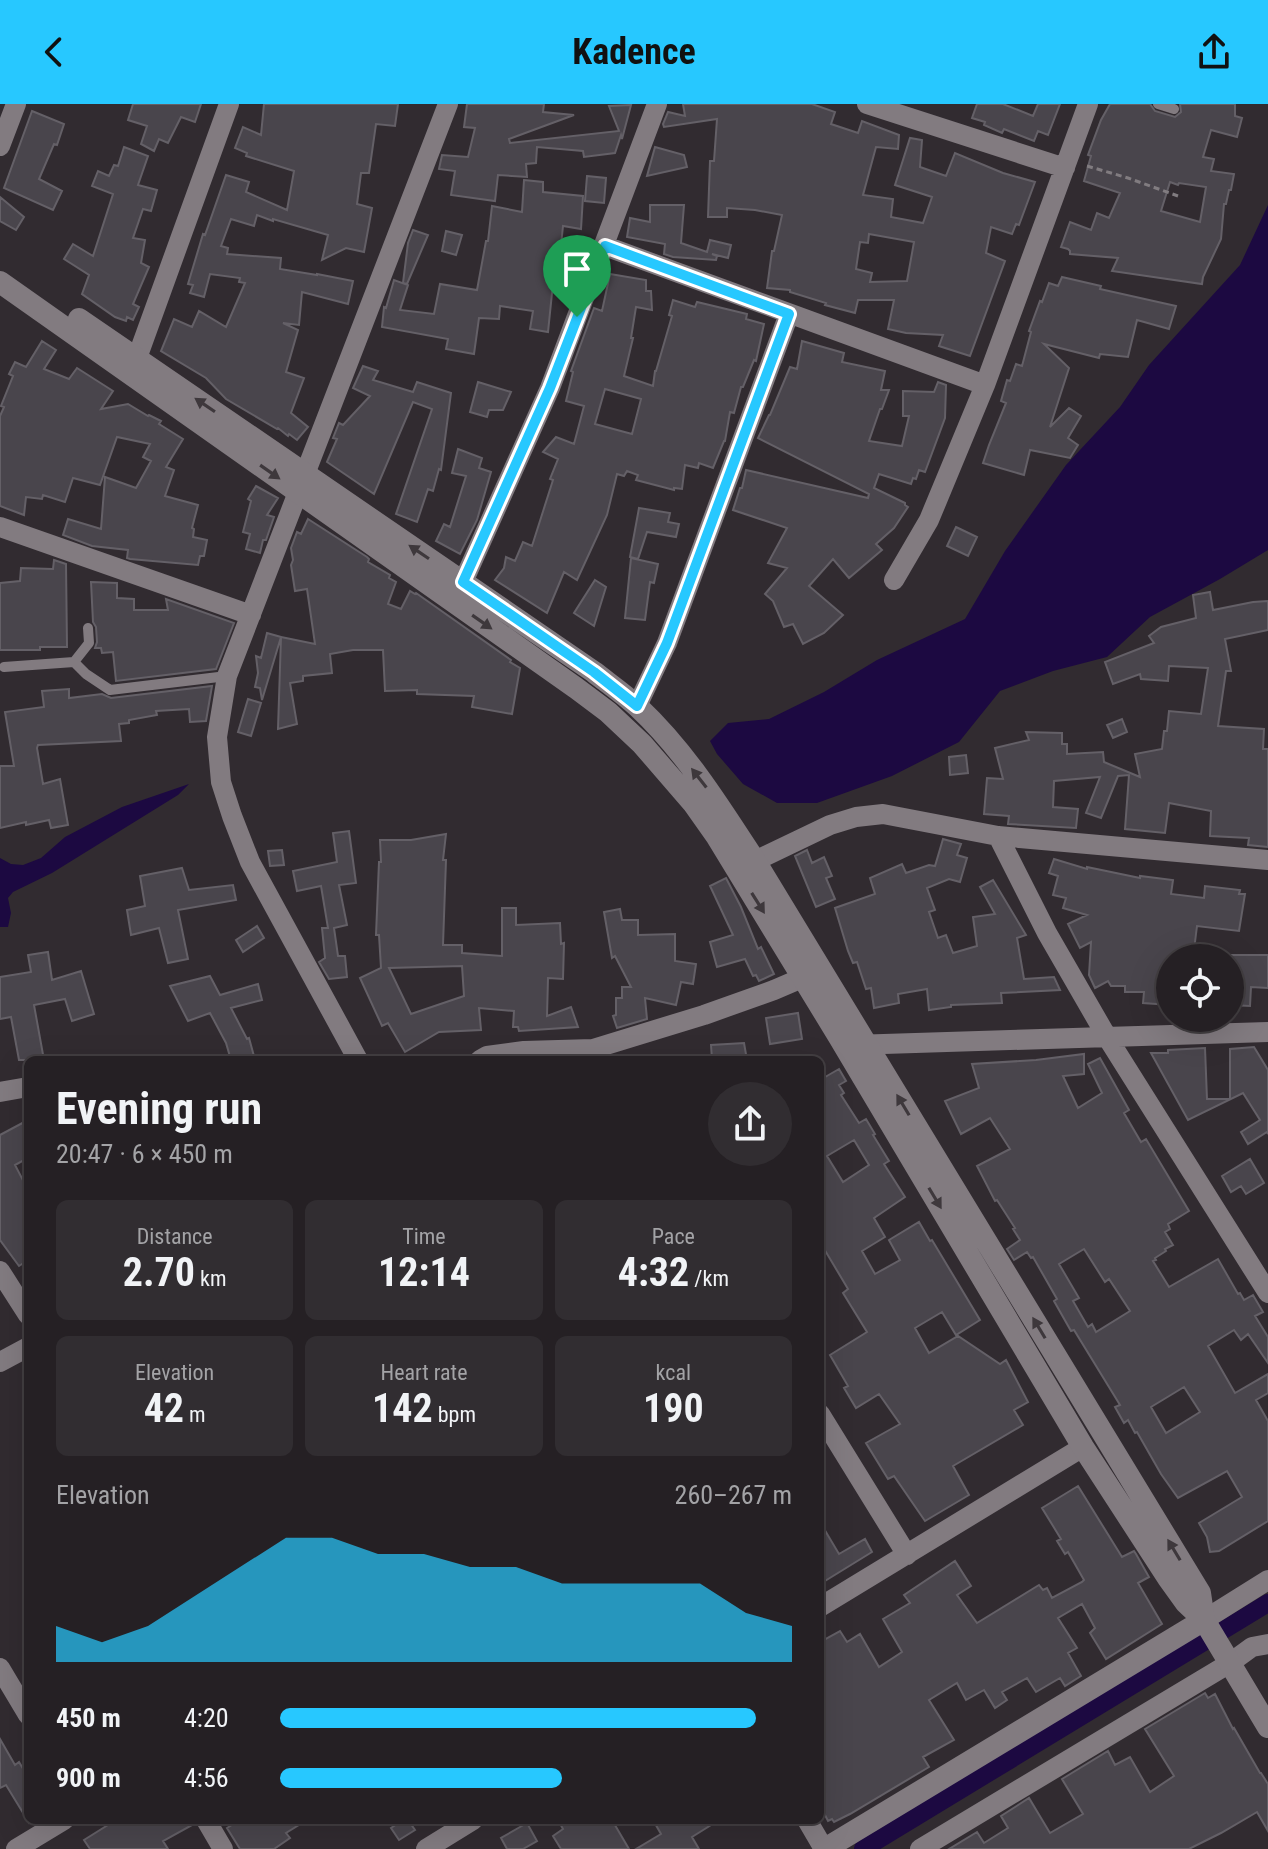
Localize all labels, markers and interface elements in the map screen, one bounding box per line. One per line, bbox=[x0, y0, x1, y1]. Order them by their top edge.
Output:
icon: back bbox=[32, 30, 76, 74]
icon: share bbox=[1192, 30, 1236, 74]
text: Kadence bbox=[572, 31, 696, 73]
pin bbox=[543, 235, 611, 317]
icon: arrive bbox=[555, 247, 599, 291]
one-way arrow bbox=[194, 398, 215, 413]
one-way arrow bbox=[259, 464, 280, 479]
one-way arrow bbox=[409, 545, 430, 560]
one-way arrow bbox=[472, 613, 493, 629]
one-way arrow bbox=[691, 768, 707, 788]
one-way arrow bbox=[750, 892, 765, 915]
map controls bbox=[1156, 944, 1244, 1032]
button: locate bbox=[1156, 944, 1244, 1032]
button: share bbox=[708, 1082, 792, 1166]
text: Evening run bbox=[56, 1083, 262, 1135]
one-way arrow bbox=[897, 1094, 911, 1116]
text: 20:47 · 6 × 450 m bbox=[56, 1139, 233, 1169]
one-way arrow bbox=[928, 1187, 942, 1210]
text: Distance bbox=[137, 1224, 213, 1249]
text: Time bbox=[402, 1224, 446, 1249]
text: Pace bbox=[652, 1224, 695, 1249]
text: 2.70 bbox=[123, 1249, 195, 1296]
text: 12:14 bbox=[378, 1249, 470, 1296]
text: 4:32 bbox=[618, 1249, 689, 1296]
text: km bbox=[195, 1266, 227, 1291]
text: /km bbox=[689, 1266, 729, 1291]
one-way arrow bbox=[1032, 1317, 1046, 1339]
text: Elevation bbox=[135, 1360, 214, 1385]
text: Heart rate bbox=[381, 1360, 467, 1385]
text: kcal bbox=[656, 1360, 691, 1385]
text: 42 bbox=[144, 1385, 184, 1432]
text: 142 bbox=[372, 1385, 433, 1432]
text: 190 bbox=[643, 1385, 704, 1432]
text: m bbox=[184, 1402, 206, 1427]
text: bpm bbox=[433, 1402, 476, 1427]
text: Elevation bbox=[56, 1480, 150, 1510]
text: 260–267 m bbox=[675, 1480, 792, 1510]
one-way arrow bbox=[1167, 1539, 1181, 1561]
text: 450 m bbox=[56, 1703, 121, 1733]
text: 4:20 bbox=[184, 1703, 229, 1733]
text: 900 m bbox=[56, 1763, 121, 1793]
text: 4:56 bbox=[184, 1763, 229, 1793]

